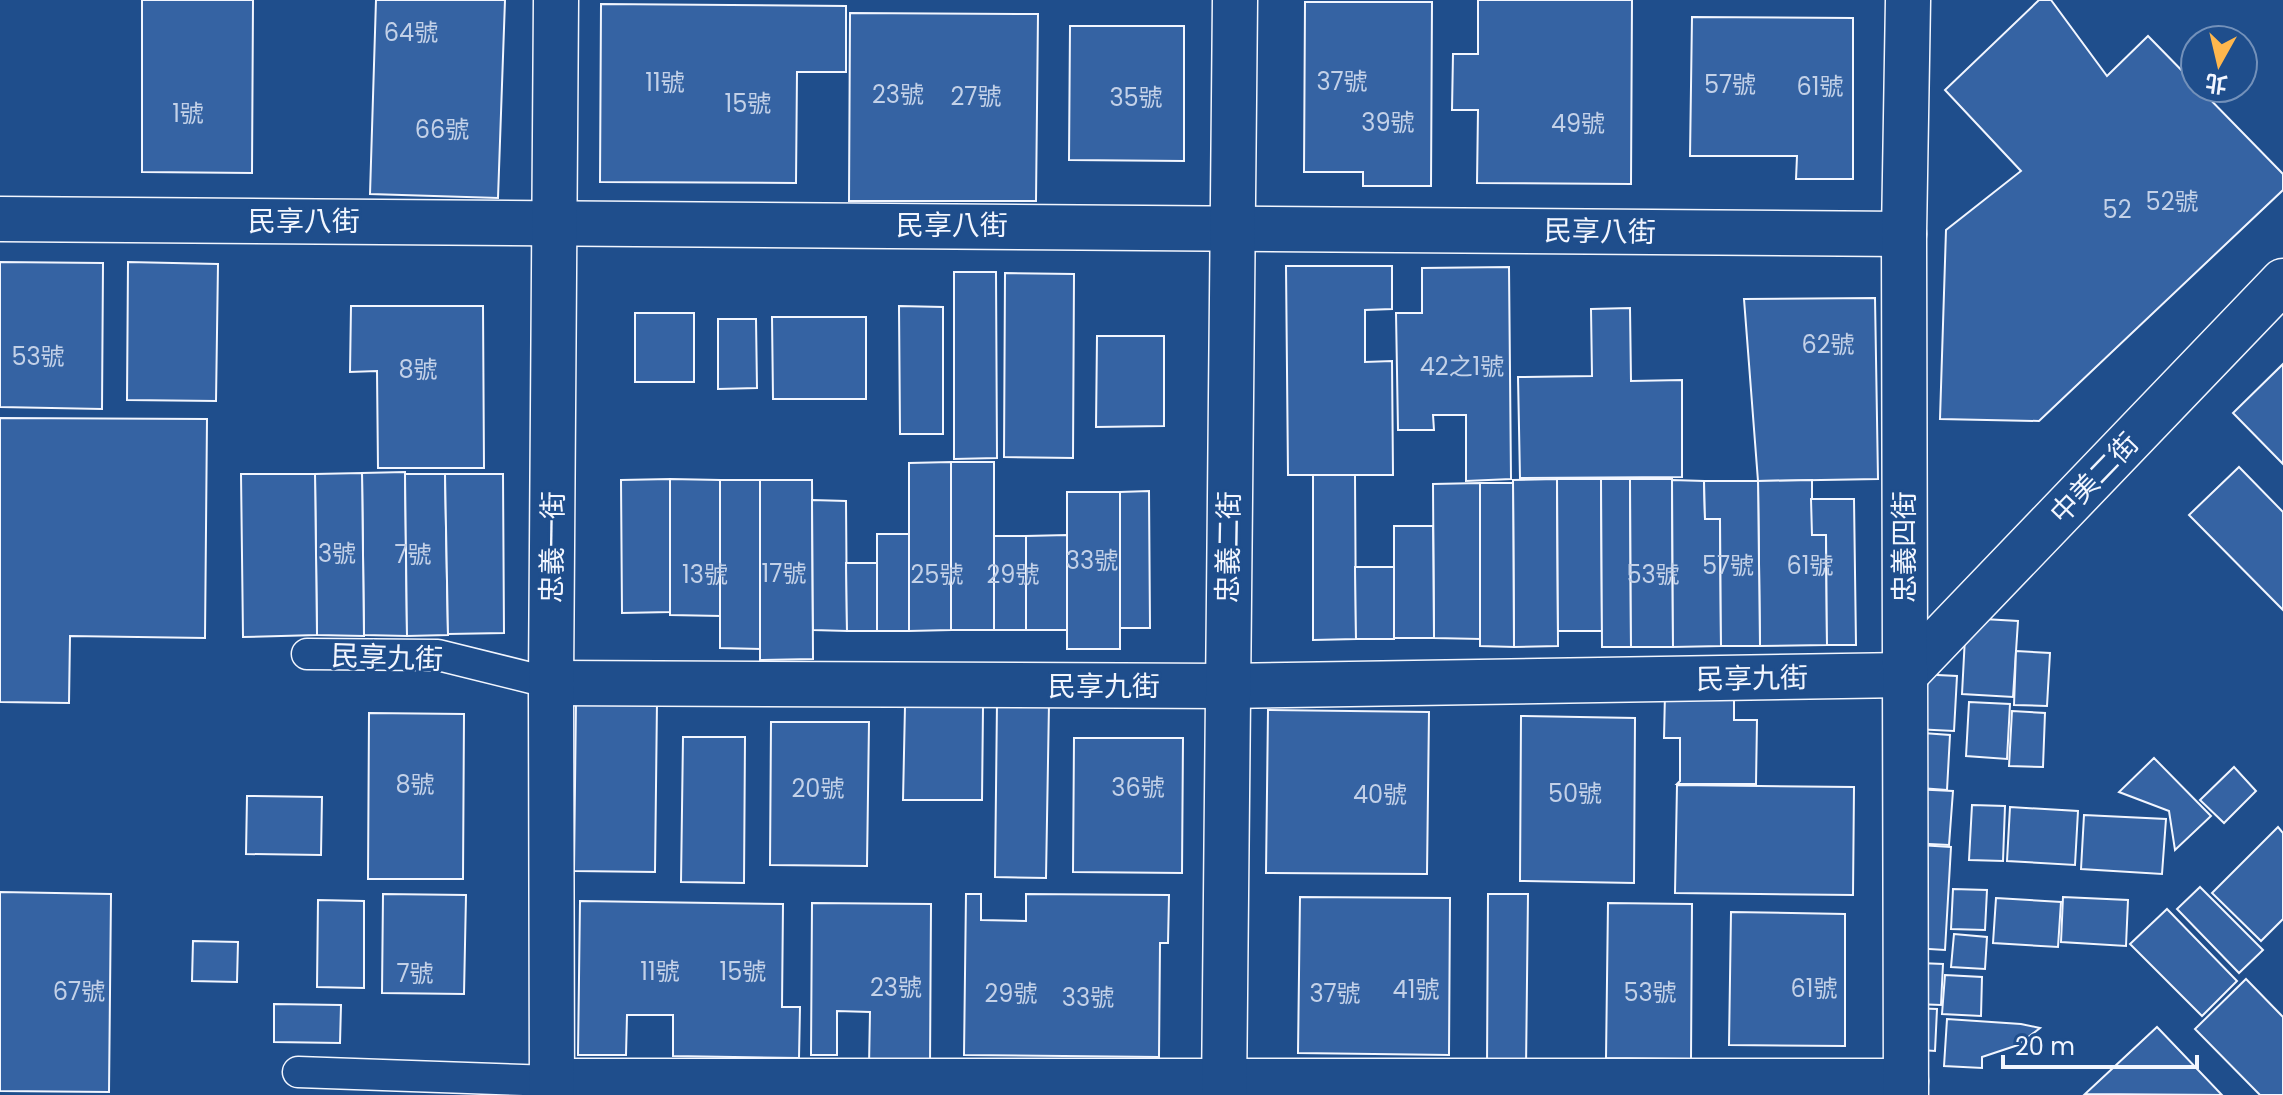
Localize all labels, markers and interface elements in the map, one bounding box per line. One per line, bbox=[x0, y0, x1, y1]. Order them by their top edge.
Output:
house number: 64號 bbox=[384, 16, 438, 49]
north arrow bbox=[2179, 24, 2259, 104]
house number: 37號 bbox=[1316, 65, 1368, 98]
house number: 11號 bbox=[645, 66, 685, 99]
text: 北 bbox=[2203, 66, 2229, 100]
house number: 57號 bbox=[1704, 68, 1756, 101]
house number: 61號 bbox=[1797, 70, 1843, 103]
house number: 23號 bbox=[872, 78, 924, 111]
house number: 27號 bbox=[951, 80, 1001, 113]
house number: 35號 bbox=[1109, 81, 1163, 114]
house number: 15號 bbox=[725, 87, 771, 120]
house number: 1號 bbox=[172, 97, 204, 130]
house number: 39號 bbox=[1361, 106, 1415, 139]
house number: 49號 bbox=[1551, 107, 1605, 140]
house number: 66號 bbox=[415, 113, 469, 146]
house number: 52號 bbox=[2146, 185, 2198, 218]
house number: 52 bbox=[2103, 193, 2131, 226]
street label: 民享八街 bbox=[248, 202, 360, 241]
street label: 民享八街 bbox=[896, 206, 1008, 245]
street label: 民享八街 bbox=[1544, 211, 1656, 252]
house number: 62號 bbox=[1801, 328, 1855, 361]
house number: 53號 bbox=[11, 340, 65, 373]
house number: 42之1號 bbox=[1420, 350, 1504, 383]
house number: 8號 bbox=[398, 353, 438, 386]
street label: 中美二街 bbox=[2041, 425, 2147, 532]
street label: 忠義一街 bbox=[532, 491, 573, 603]
street label: 忠義二街 bbox=[1208, 491, 1249, 603]
street label: 忠義四街 bbox=[1885, 491, 1924, 603]
house number: 3號 bbox=[318, 537, 356, 570]
house number: 7號 bbox=[394, 538, 432, 571]
house number: 33號 bbox=[1066, 544, 1118, 577]
house number: 57號 bbox=[1702, 549, 1754, 582]
house number: 61號 bbox=[1787, 549, 1833, 582]
house number: 17號 bbox=[762, 557, 806, 590]
house number: 13號 bbox=[682, 558, 728, 591]
house number: 25號 bbox=[911, 558, 963, 591]
house number: 29號 bbox=[987, 558, 1039, 591]
house number: 53號 bbox=[1626, 558, 1680, 591]
street label: 民享九街 bbox=[330, 636, 444, 679]
street label: 民享九街 bbox=[1696, 658, 1808, 699]
street label: 民享九街 bbox=[1048, 667, 1160, 706]
house number: 8號 bbox=[395, 768, 435, 801]
house number: 36號 bbox=[1111, 771, 1165, 804]
house number: 20號 bbox=[792, 772, 844, 805]
house number: 50號 bbox=[1548, 777, 1602, 810]
house number: 40號 bbox=[1353, 778, 1407, 811]
house number: 11號 bbox=[640, 955, 680, 988]
house number: 15號 bbox=[720, 955, 766, 988]
house number: 7號 bbox=[396, 957, 434, 990]
house number: 23號 bbox=[870, 971, 922, 1004]
house number: 61號 bbox=[1791, 972, 1837, 1005]
house number: 41號 bbox=[1393, 973, 1439, 1006]
house number: 67號 bbox=[53, 975, 105, 1008]
house number: 53號 bbox=[1623, 976, 1677, 1009]
house number: 29號 bbox=[985, 977, 1037, 1010]
house number: 37號 bbox=[1309, 977, 1361, 1010]
house number: 33號 bbox=[1062, 981, 1114, 1014]
scale bar bbox=[2003, 1019, 2197, 1069]
text: 20 m bbox=[2015, 1030, 2075, 1063]

